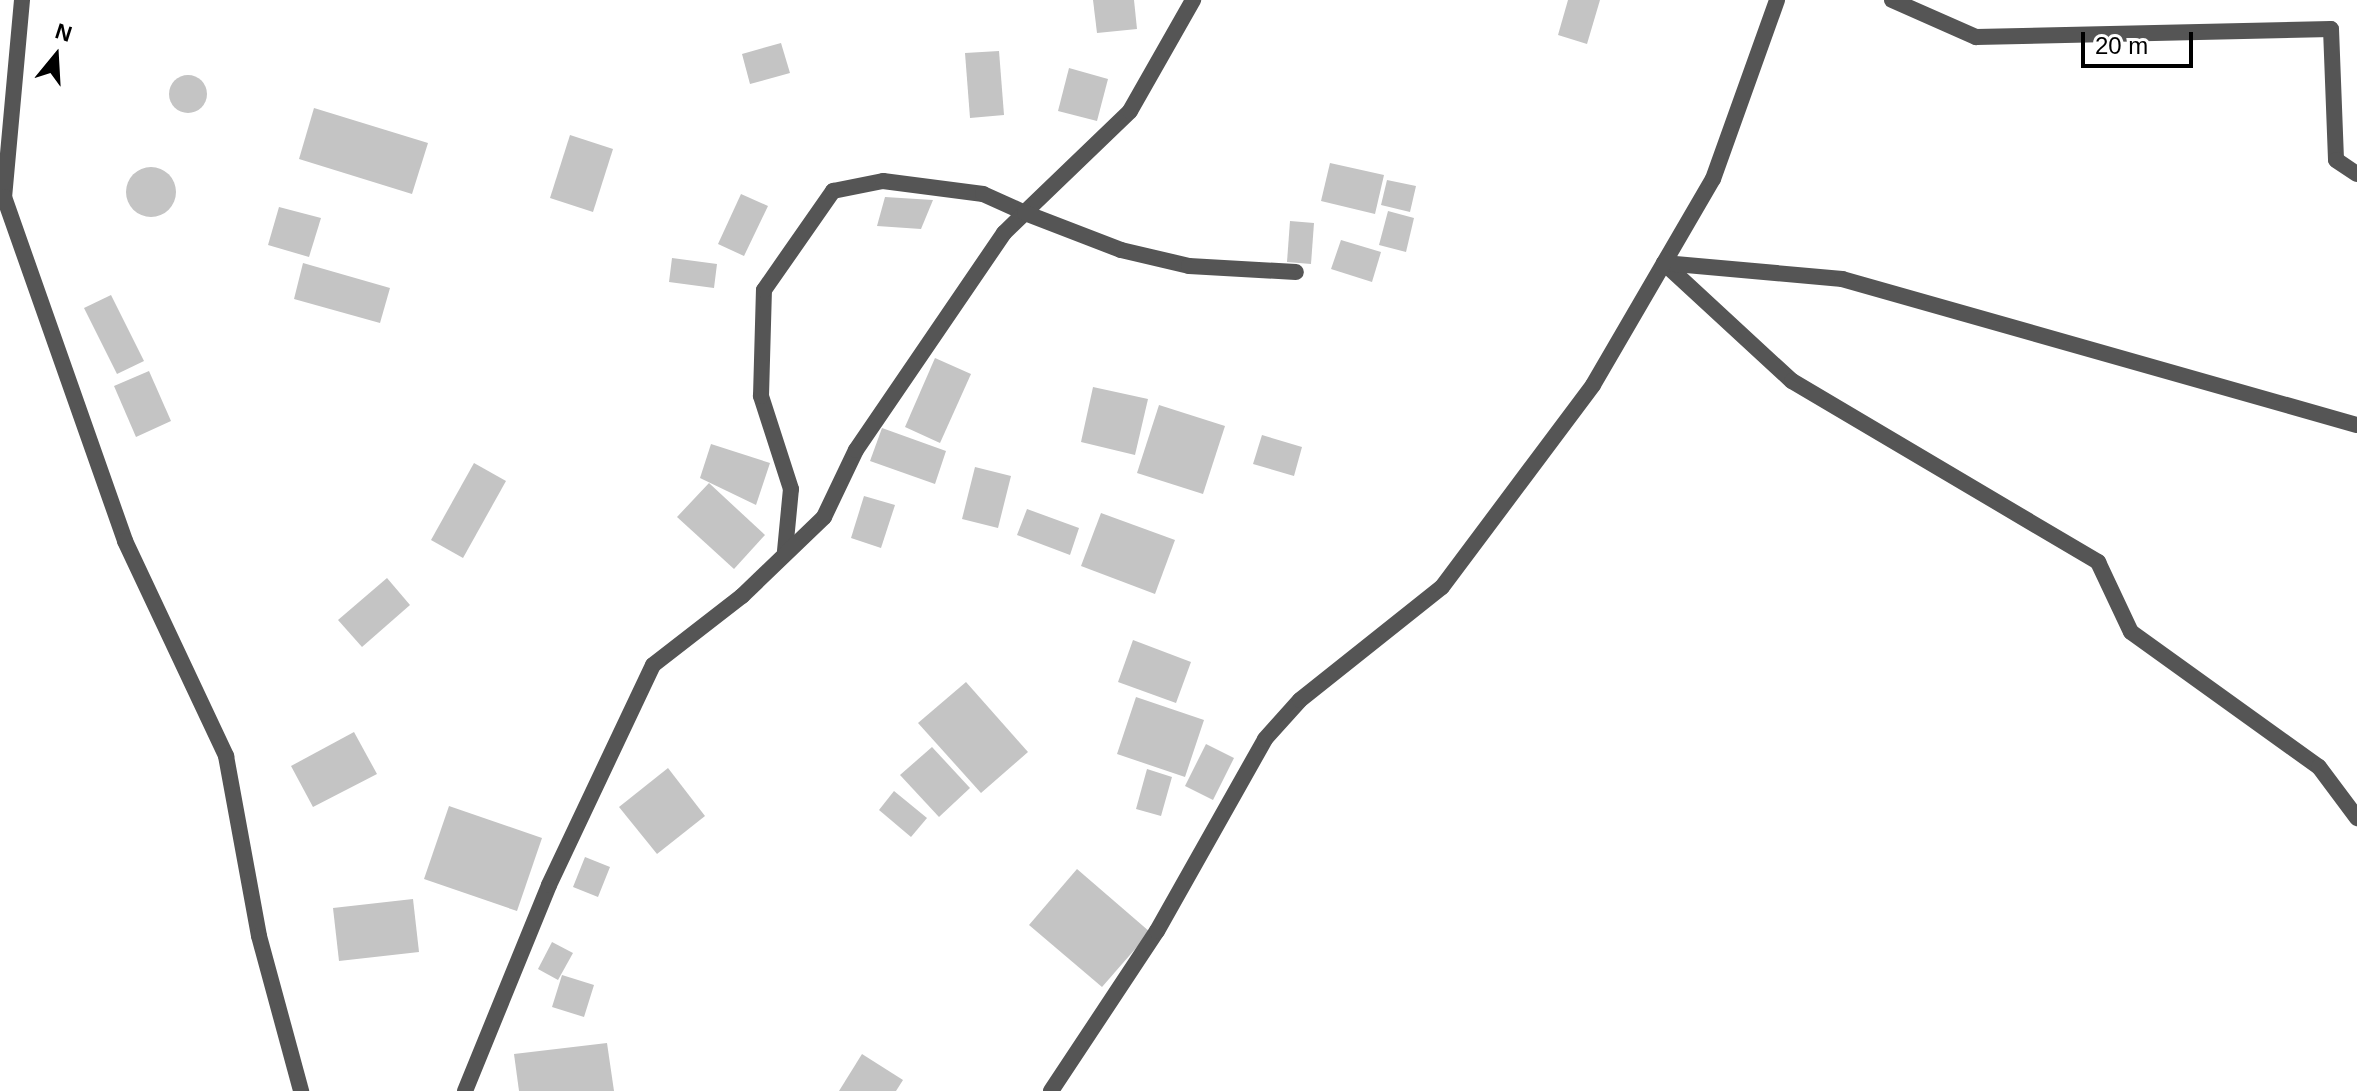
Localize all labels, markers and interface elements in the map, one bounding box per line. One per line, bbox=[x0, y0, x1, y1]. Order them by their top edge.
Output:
north arrow bbox=[16, 16, 96, 96]
scale bar bbox=[2085, 16, 2197, 66]
text: N bbox=[52, 18, 75, 47]
text: 20 m bbox=[2095, 32, 2148, 59]

